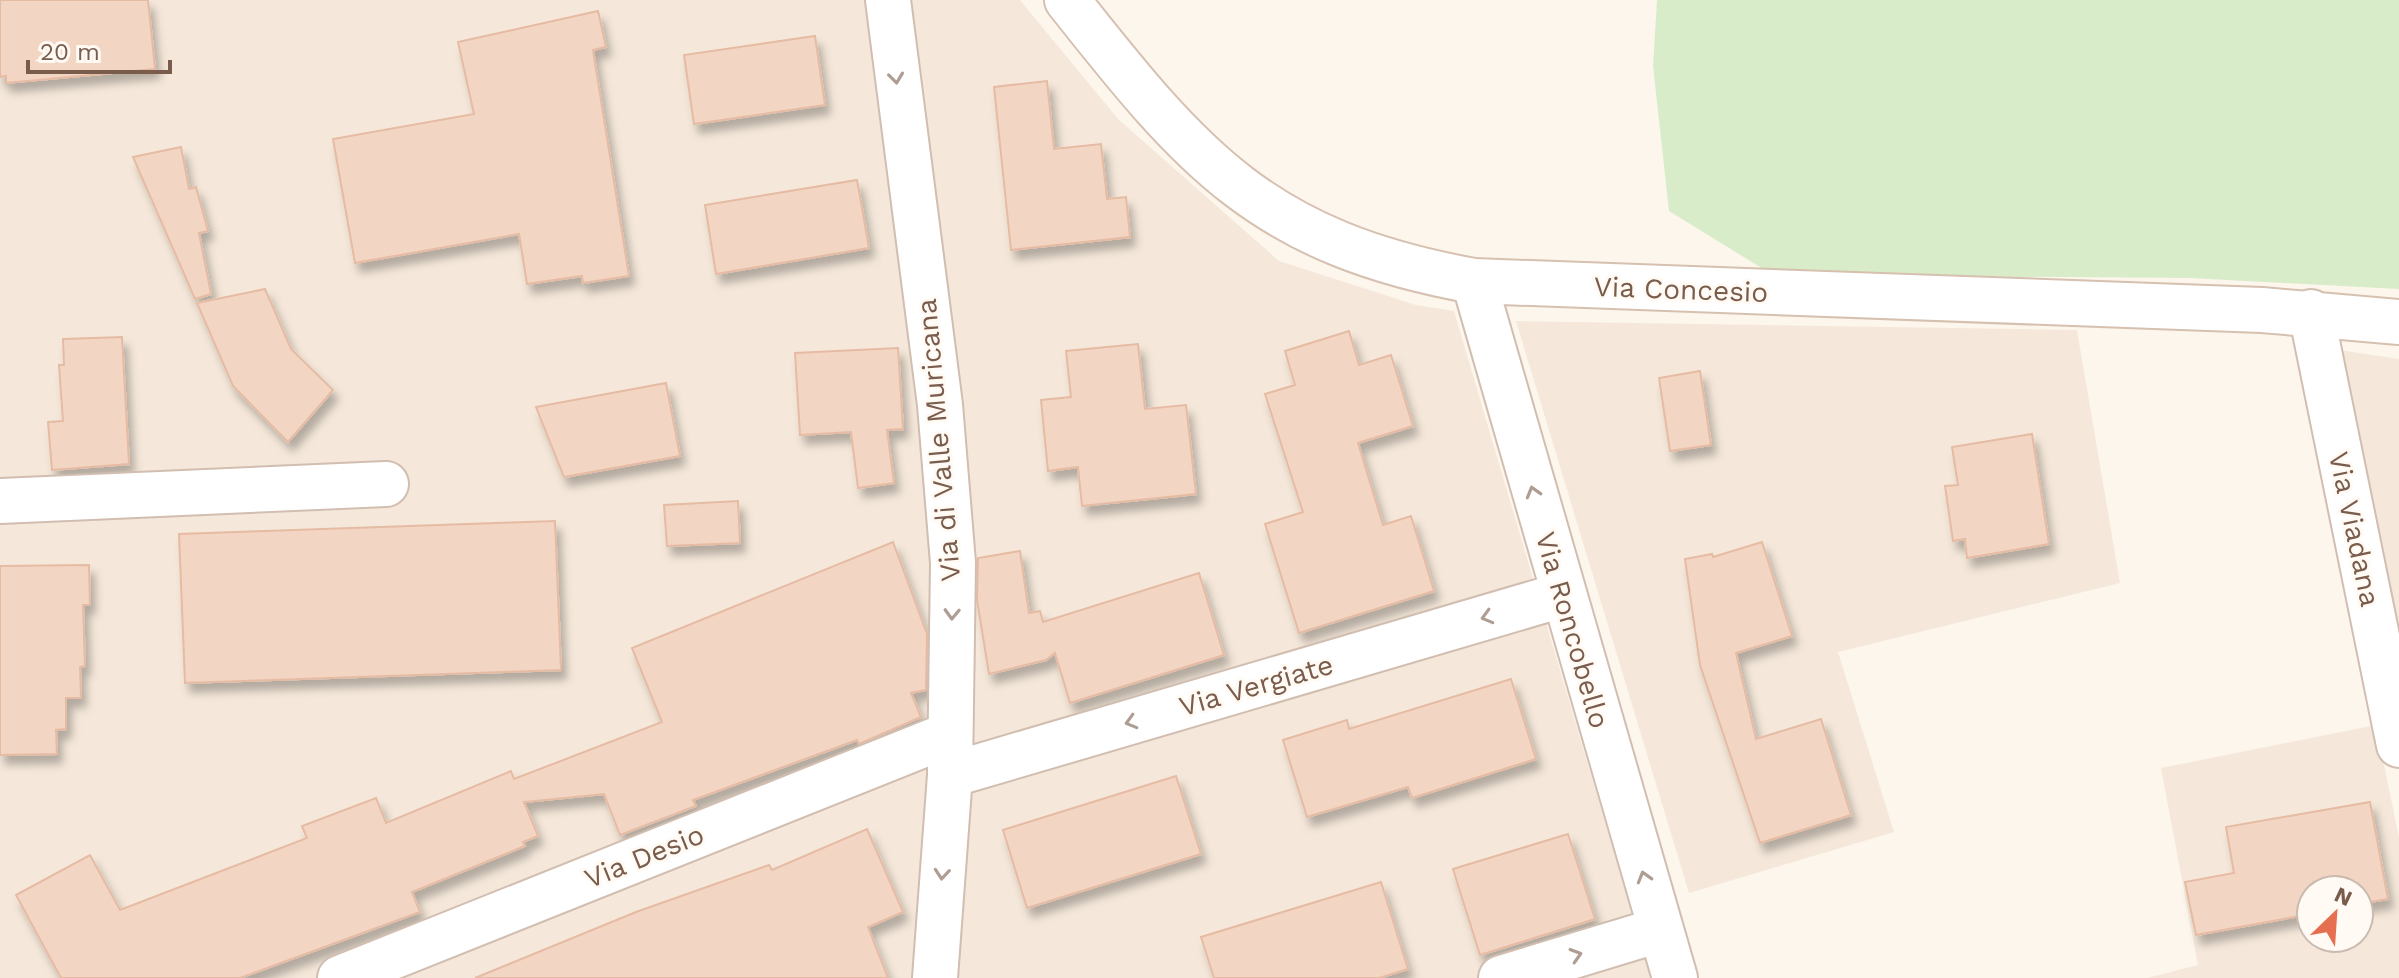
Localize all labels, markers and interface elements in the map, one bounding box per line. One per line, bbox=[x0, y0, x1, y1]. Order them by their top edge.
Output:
scale bar bbox=[28, 24, 170, 74]
text: 20 m bbox=[40, 38, 100, 66]
one-way arrow bbox=[887, 71, 904, 84]
street label: Via Concesio bbox=[1593, 270, 1769, 309]
street label: Via di Valle Muricana bbox=[910, 297, 967, 583]
street label: Via Viadana bbox=[2322, 449, 2387, 610]
one-way arrow bbox=[1526, 486, 1543, 500]
street label: Via Roncobello bbox=[1529, 528, 1616, 732]
one-way arrow bbox=[943, 608, 960, 621]
one-way arrow bbox=[1481, 608, 1495, 624]
street label: Via Vergiate bbox=[1175, 648, 1337, 723]
one-way arrow bbox=[1124, 713, 1138, 729]
street label: Via Desio bbox=[580, 818, 709, 895]
one-way arrow bbox=[933, 868, 950, 881]
one-way arrow bbox=[1637, 870, 1653, 884]
north arrow bbox=[2295, 874, 2375, 954]
text: N bbox=[2331, 882, 2356, 911]
one-way arrow bbox=[1568, 948, 1582, 964]

